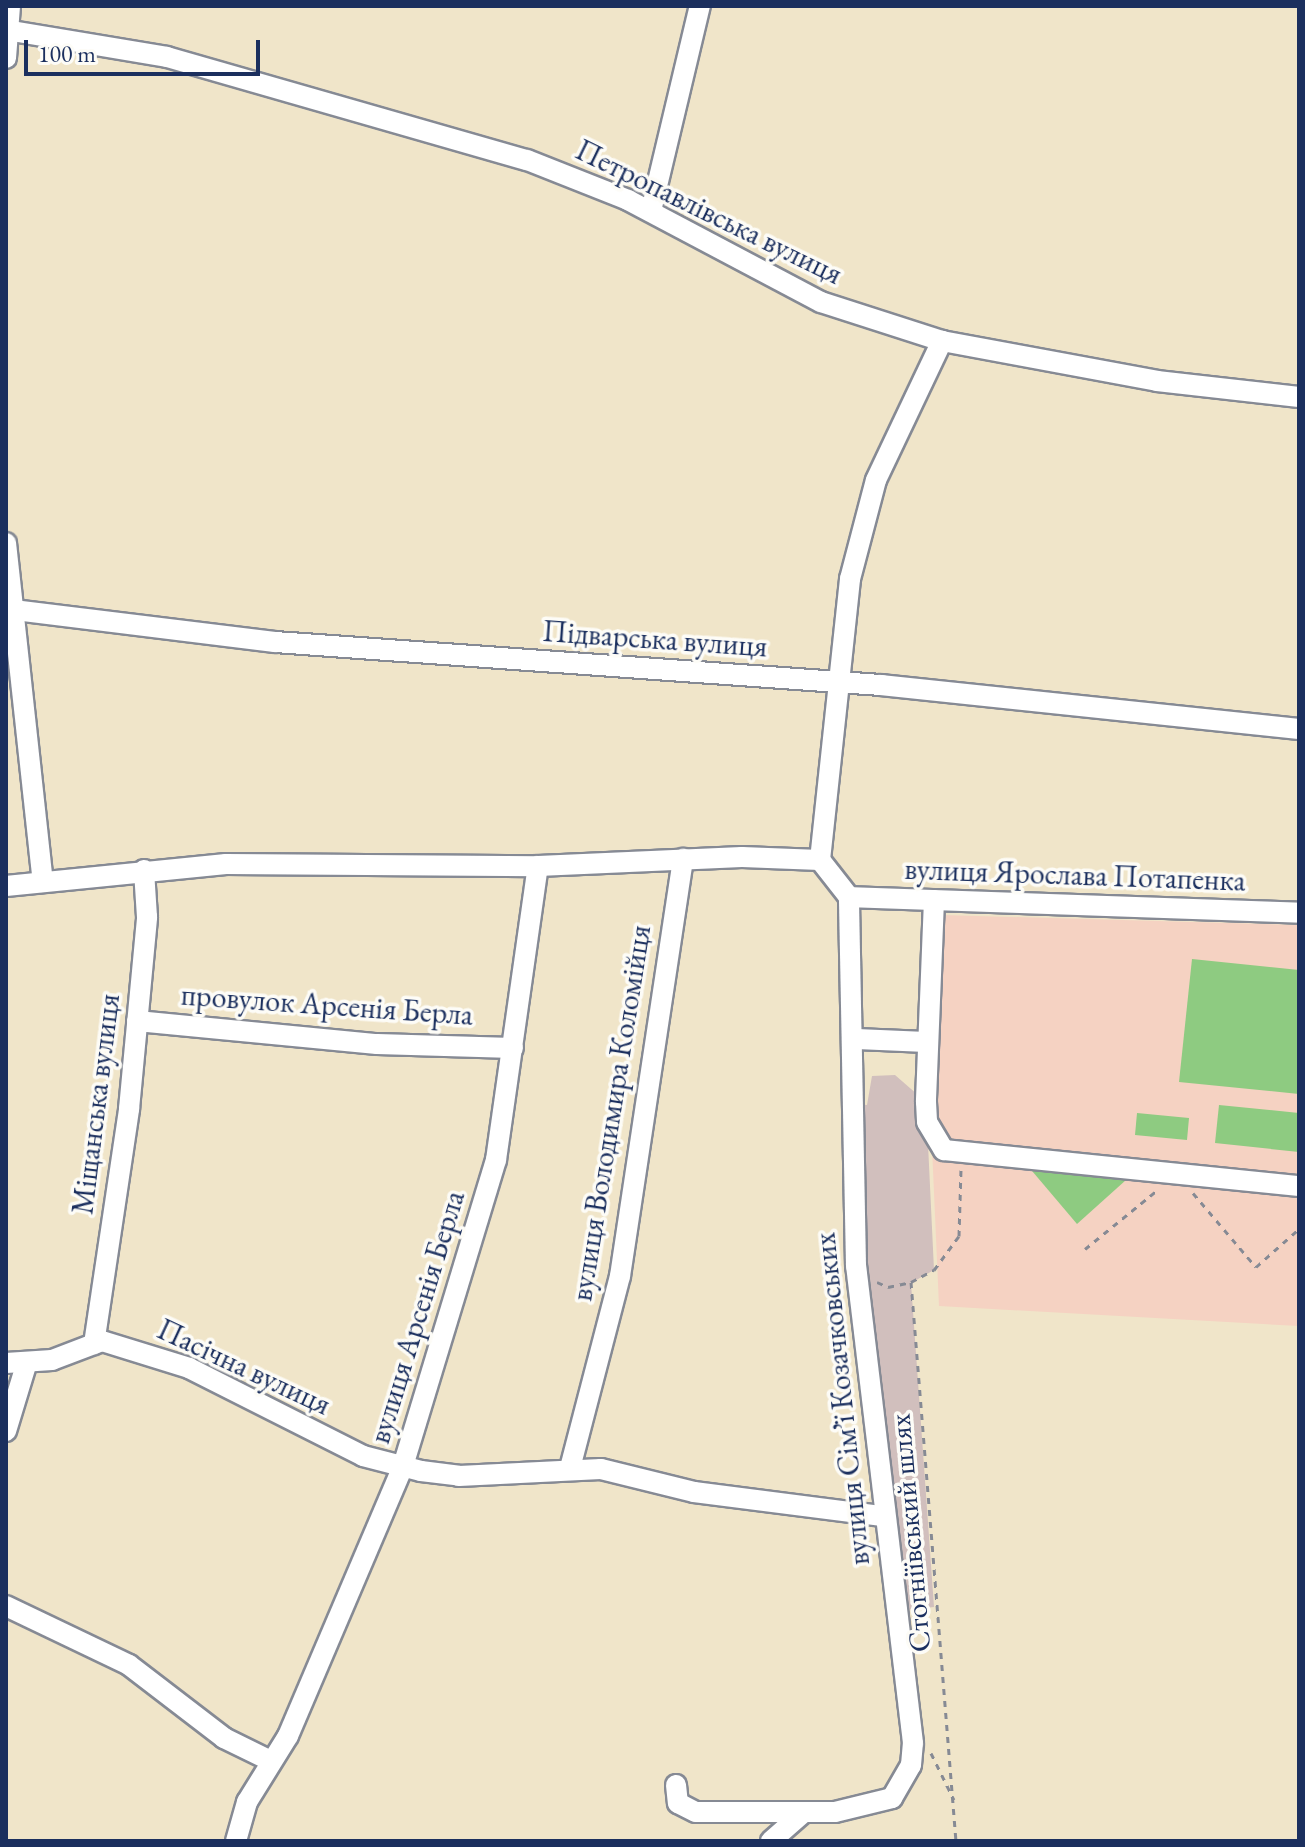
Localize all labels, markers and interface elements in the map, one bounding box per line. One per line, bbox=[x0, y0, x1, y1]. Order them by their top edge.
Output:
scale bar bbox=[28, 24, 264, 74]
text: 100 m bbox=[38, 38, 96, 69]
street label: Петропавлівська вулиця bbox=[570, 132, 848, 292]
street label: Підварська вулиця bbox=[541, 613, 769, 665]
street label: вулиця Ярослава Потапенка bbox=[904, 851, 1246, 899]
street label: вулиця Володимира Коломійця bbox=[563, 922, 659, 1304]
street label: провулок Арсенія Берла bbox=[180, 977, 474, 1033]
street label: Міщанська вулиця bbox=[65, 992, 127, 1216]
street label: вулиця Арсенія Берла bbox=[361, 1186, 473, 1448]
street label: вулиця Сімʼї Козачковських bbox=[807, 1231, 877, 1567]
street label: Пасічна вулиця bbox=[152, 1311, 336, 1423]
street label: Стогніївський шлях bbox=[882, 1412, 938, 1654]

